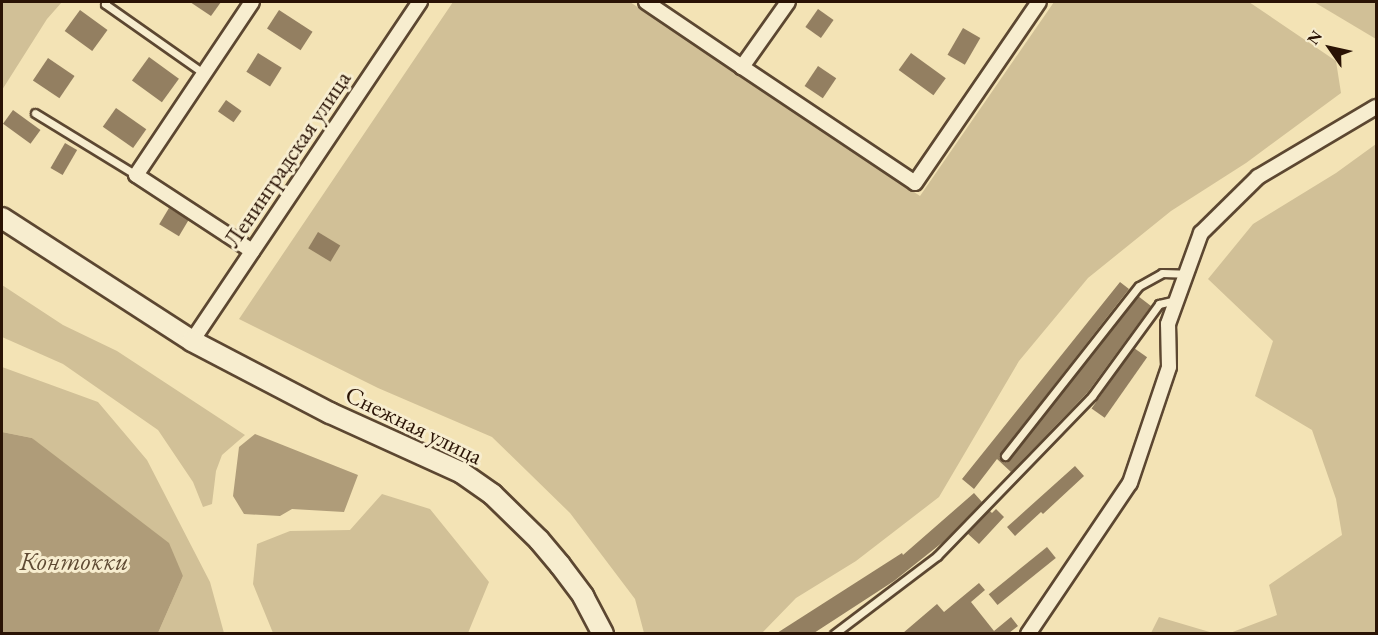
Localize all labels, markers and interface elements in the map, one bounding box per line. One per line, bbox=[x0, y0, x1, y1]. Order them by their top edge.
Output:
north arrow bbox=[1300, 18, 1360, 78]
text: N bbox=[1302, 26, 1327, 49]
street label: Ленинградская улица bbox=[217, 65, 357, 253]
street label: Снежная улица bbox=[341, 379, 487, 471]
water label: Контокки bbox=[20, 546, 128, 578]

